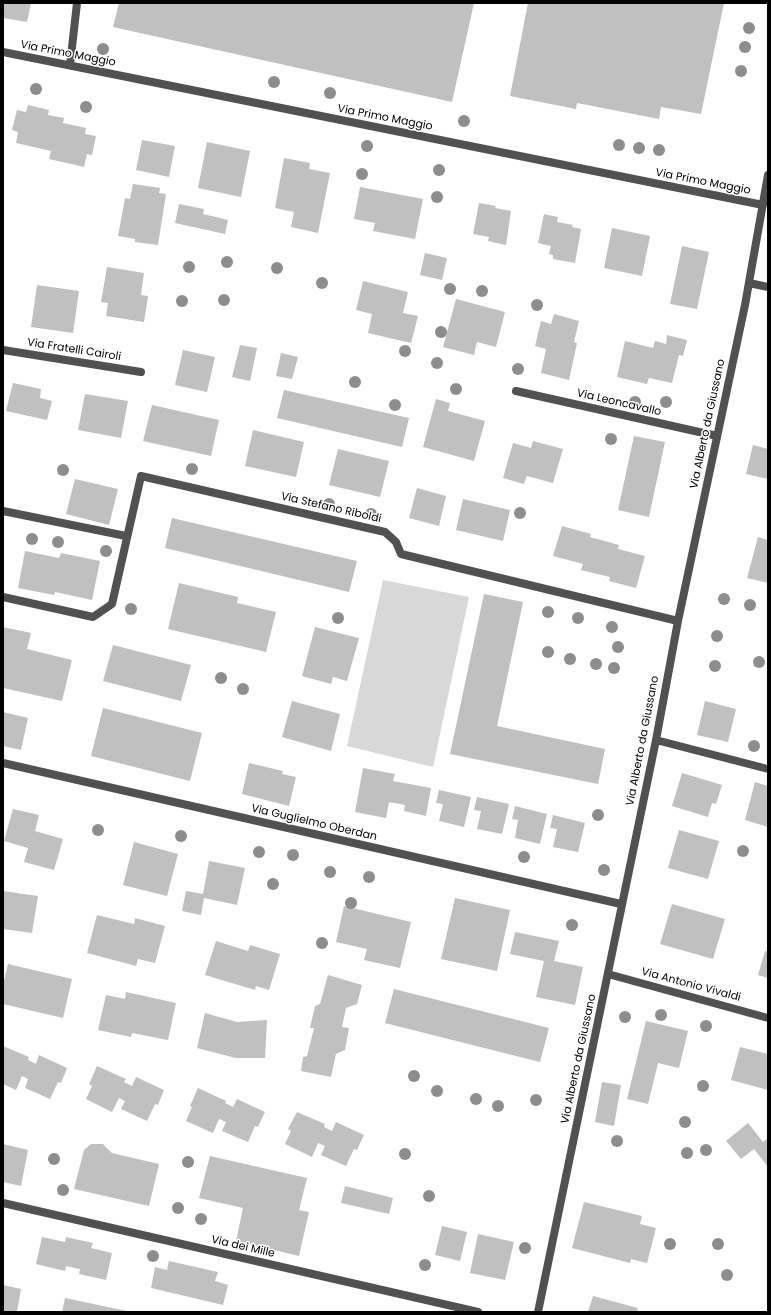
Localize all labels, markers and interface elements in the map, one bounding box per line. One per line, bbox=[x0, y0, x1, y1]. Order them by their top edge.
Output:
street label: Via Primo Maggio bbox=[19, 38, 117, 70]
street label: Via Primo Maggio bbox=[336, 102, 434, 134]
street label: Via Primo Maggio bbox=[654, 166, 752, 198]
street label: Via Fratelli Cairoli bbox=[26, 336, 122, 364]
street label: Via Alberto da Giussano bbox=[688, 358, 728, 490]
street label: Via Leoncavallo bbox=[575, 387, 663, 419]
street label: Via Stefano Riboldi bbox=[280, 490, 382, 526]
street label: Via Alberto da Giussano bbox=[624, 675, 662, 807]
street label: Via Guglielmo Oberdan bbox=[250, 802, 378, 844]
street label: Via Antonio Vivaldi bbox=[640, 965, 742, 1005]
street label: Via Alberto da Giussano bbox=[559, 993, 599, 1125]
street label: Via dei Mille bbox=[210, 1233, 276, 1261]

